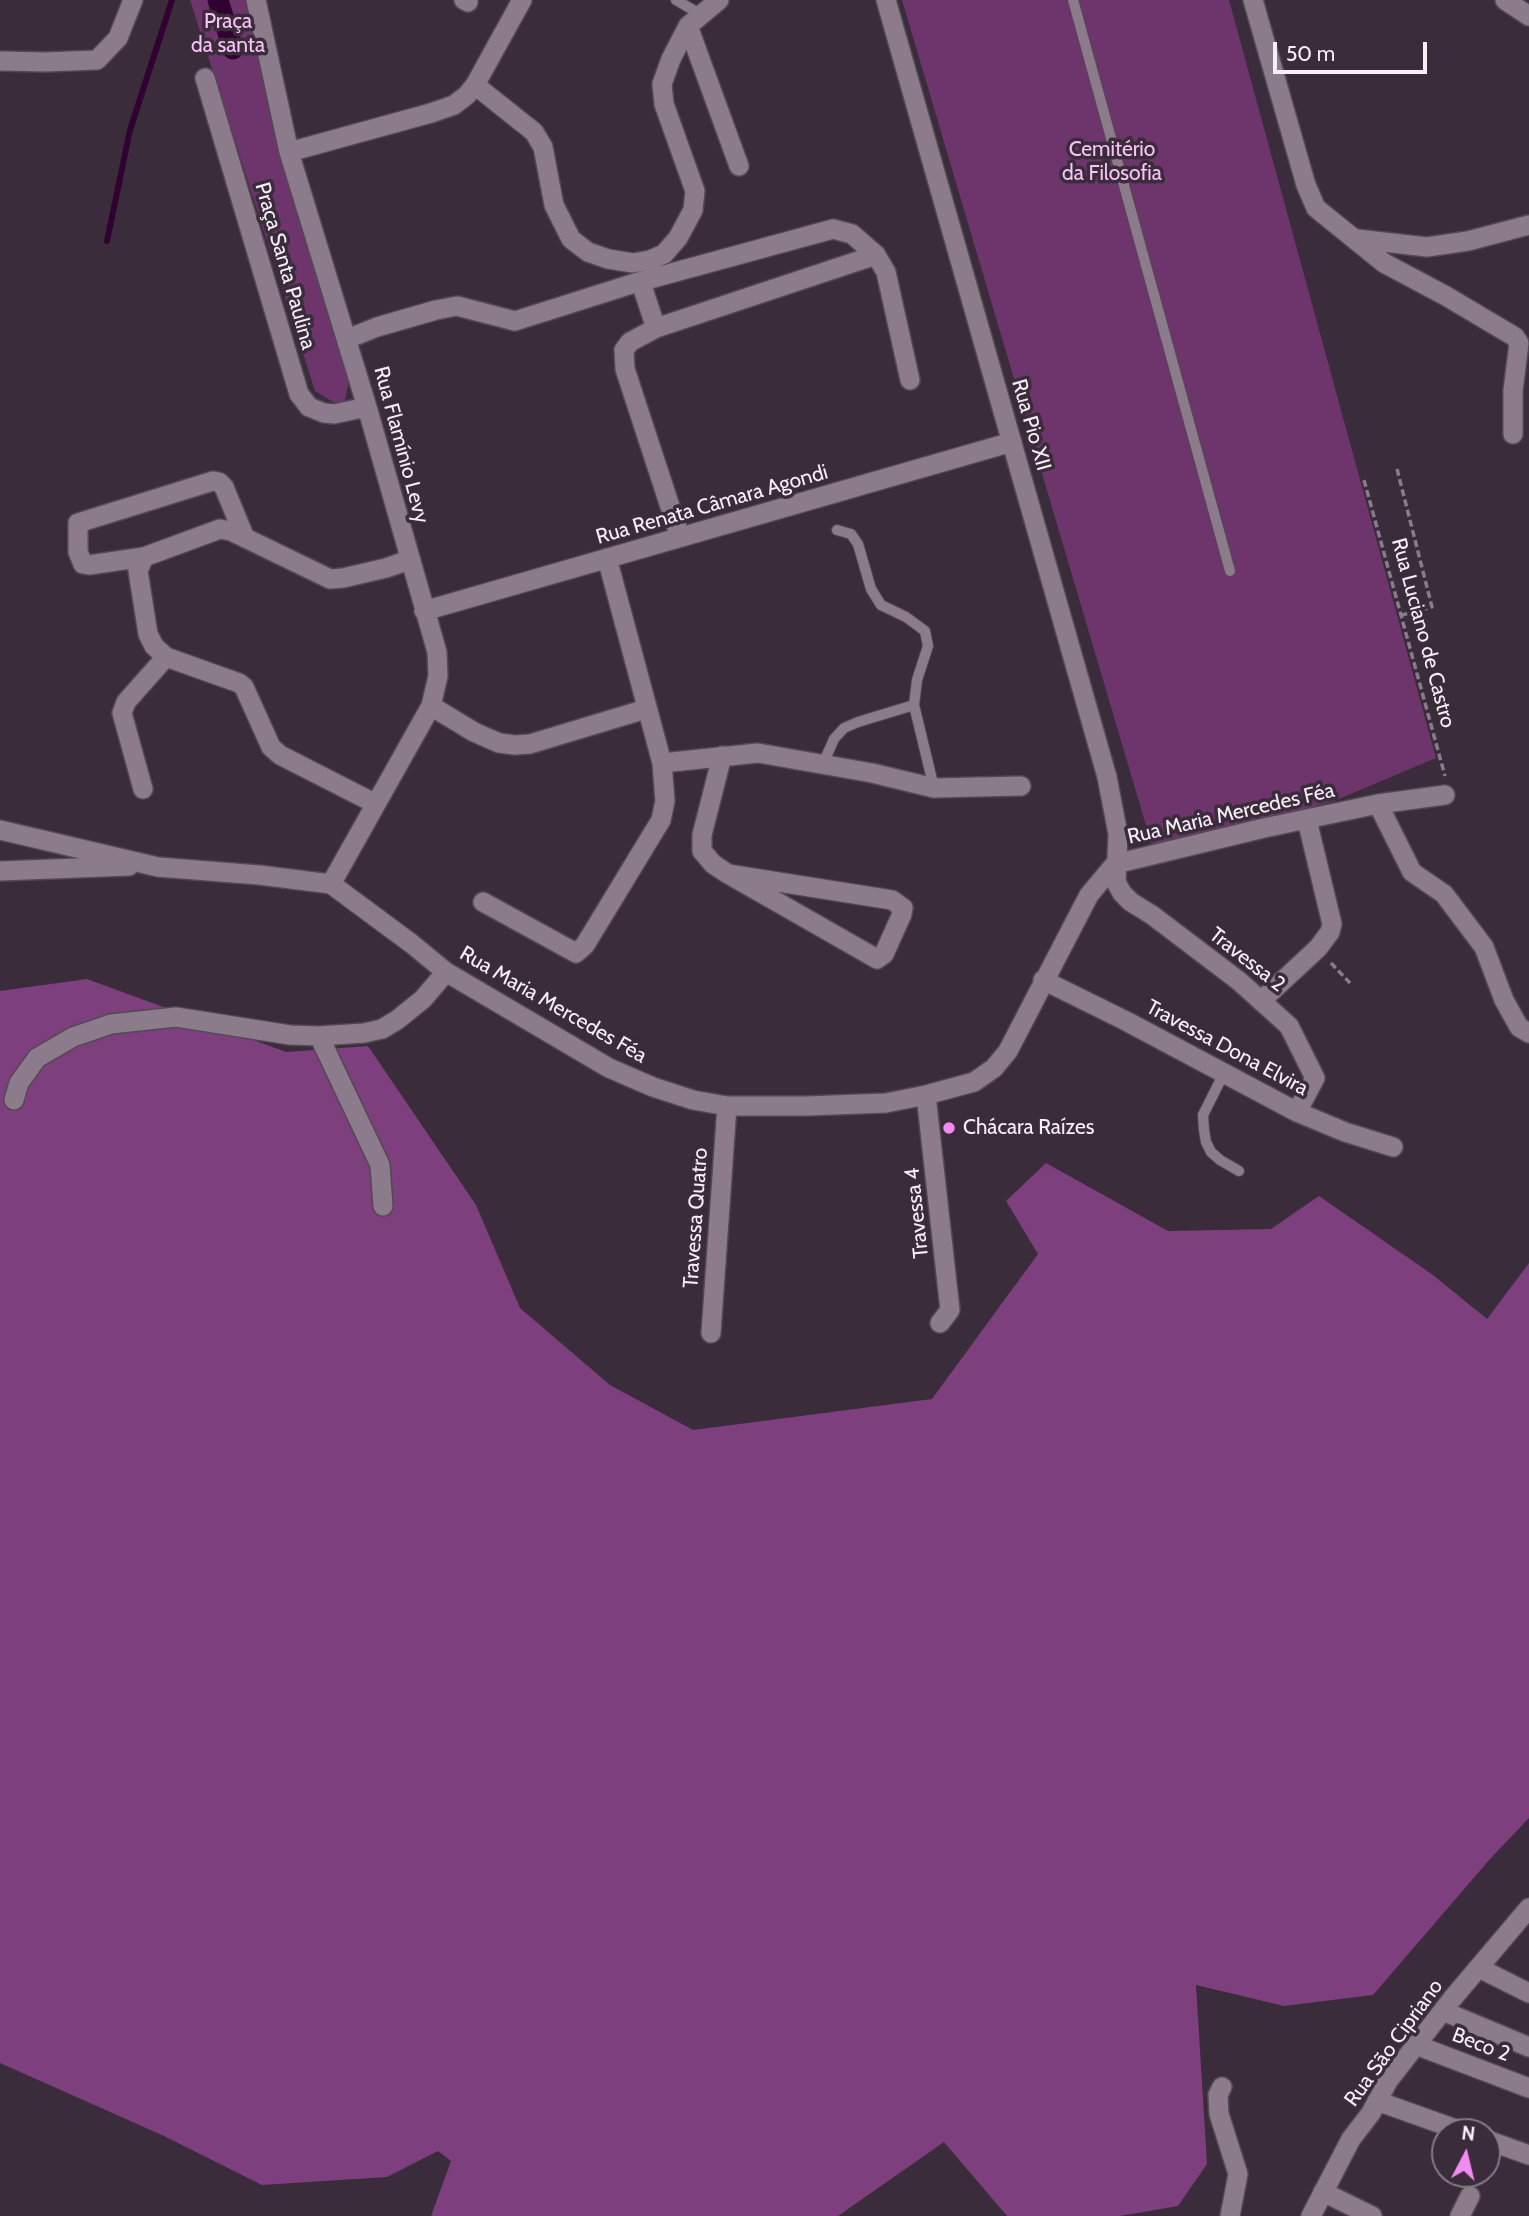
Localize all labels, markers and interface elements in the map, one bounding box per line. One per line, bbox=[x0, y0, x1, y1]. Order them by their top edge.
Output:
park label: Praça da santa bbox=[191, 9, 265, 59]
scale bar bbox=[1277, 28, 1431, 72]
text: 50 m bbox=[1286, 41, 1335, 66]
park label: Cemitério da Filosofia bbox=[1062, 137, 1162, 187]
street label: Praça Santa Paulina bbox=[249, 180, 321, 352]
street label: Rua Flamínio Levy bbox=[368, 364, 434, 526]
street label: Rua Pio XII bbox=[1006, 376, 1056, 474]
street label: Rua Renata Câmara Agondi bbox=[593, 460, 831, 550]
street label: Rua Luciano de Castro bbox=[1386, 535, 1460, 731]
street label: Rua Maria Mercedes Féa bbox=[1125, 778, 1337, 850]
street label: Travessa 2 bbox=[1204, 922, 1290, 998]
street label: Rua Maria Mercedes Féa bbox=[455, 941, 651, 1069]
street label: Travessa Dona Elvira bbox=[1142, 995, 1312, 1101]
place label: Chácara Raízes bbox=[963, 1115, 1095, 1141]
marker: Chácara Raízes bbox=[941, 1120, 957, 1136]
street label: Travessa Quatro bbox=[679, 1147, 713, 1289]
street label: Travessa 4 bbox=[900, 1167, 934, 1259]
street label: Rua São Cipriano bbox=[1339, 1975, 1449, 2111]
street label: Beco 2 bbox=[1448, 2022, 1514, 2068]
north arrow bbox=[1431, 2118, 1501, 2188]
text: N bbox=[1460, 2121, 1476, 2146]

